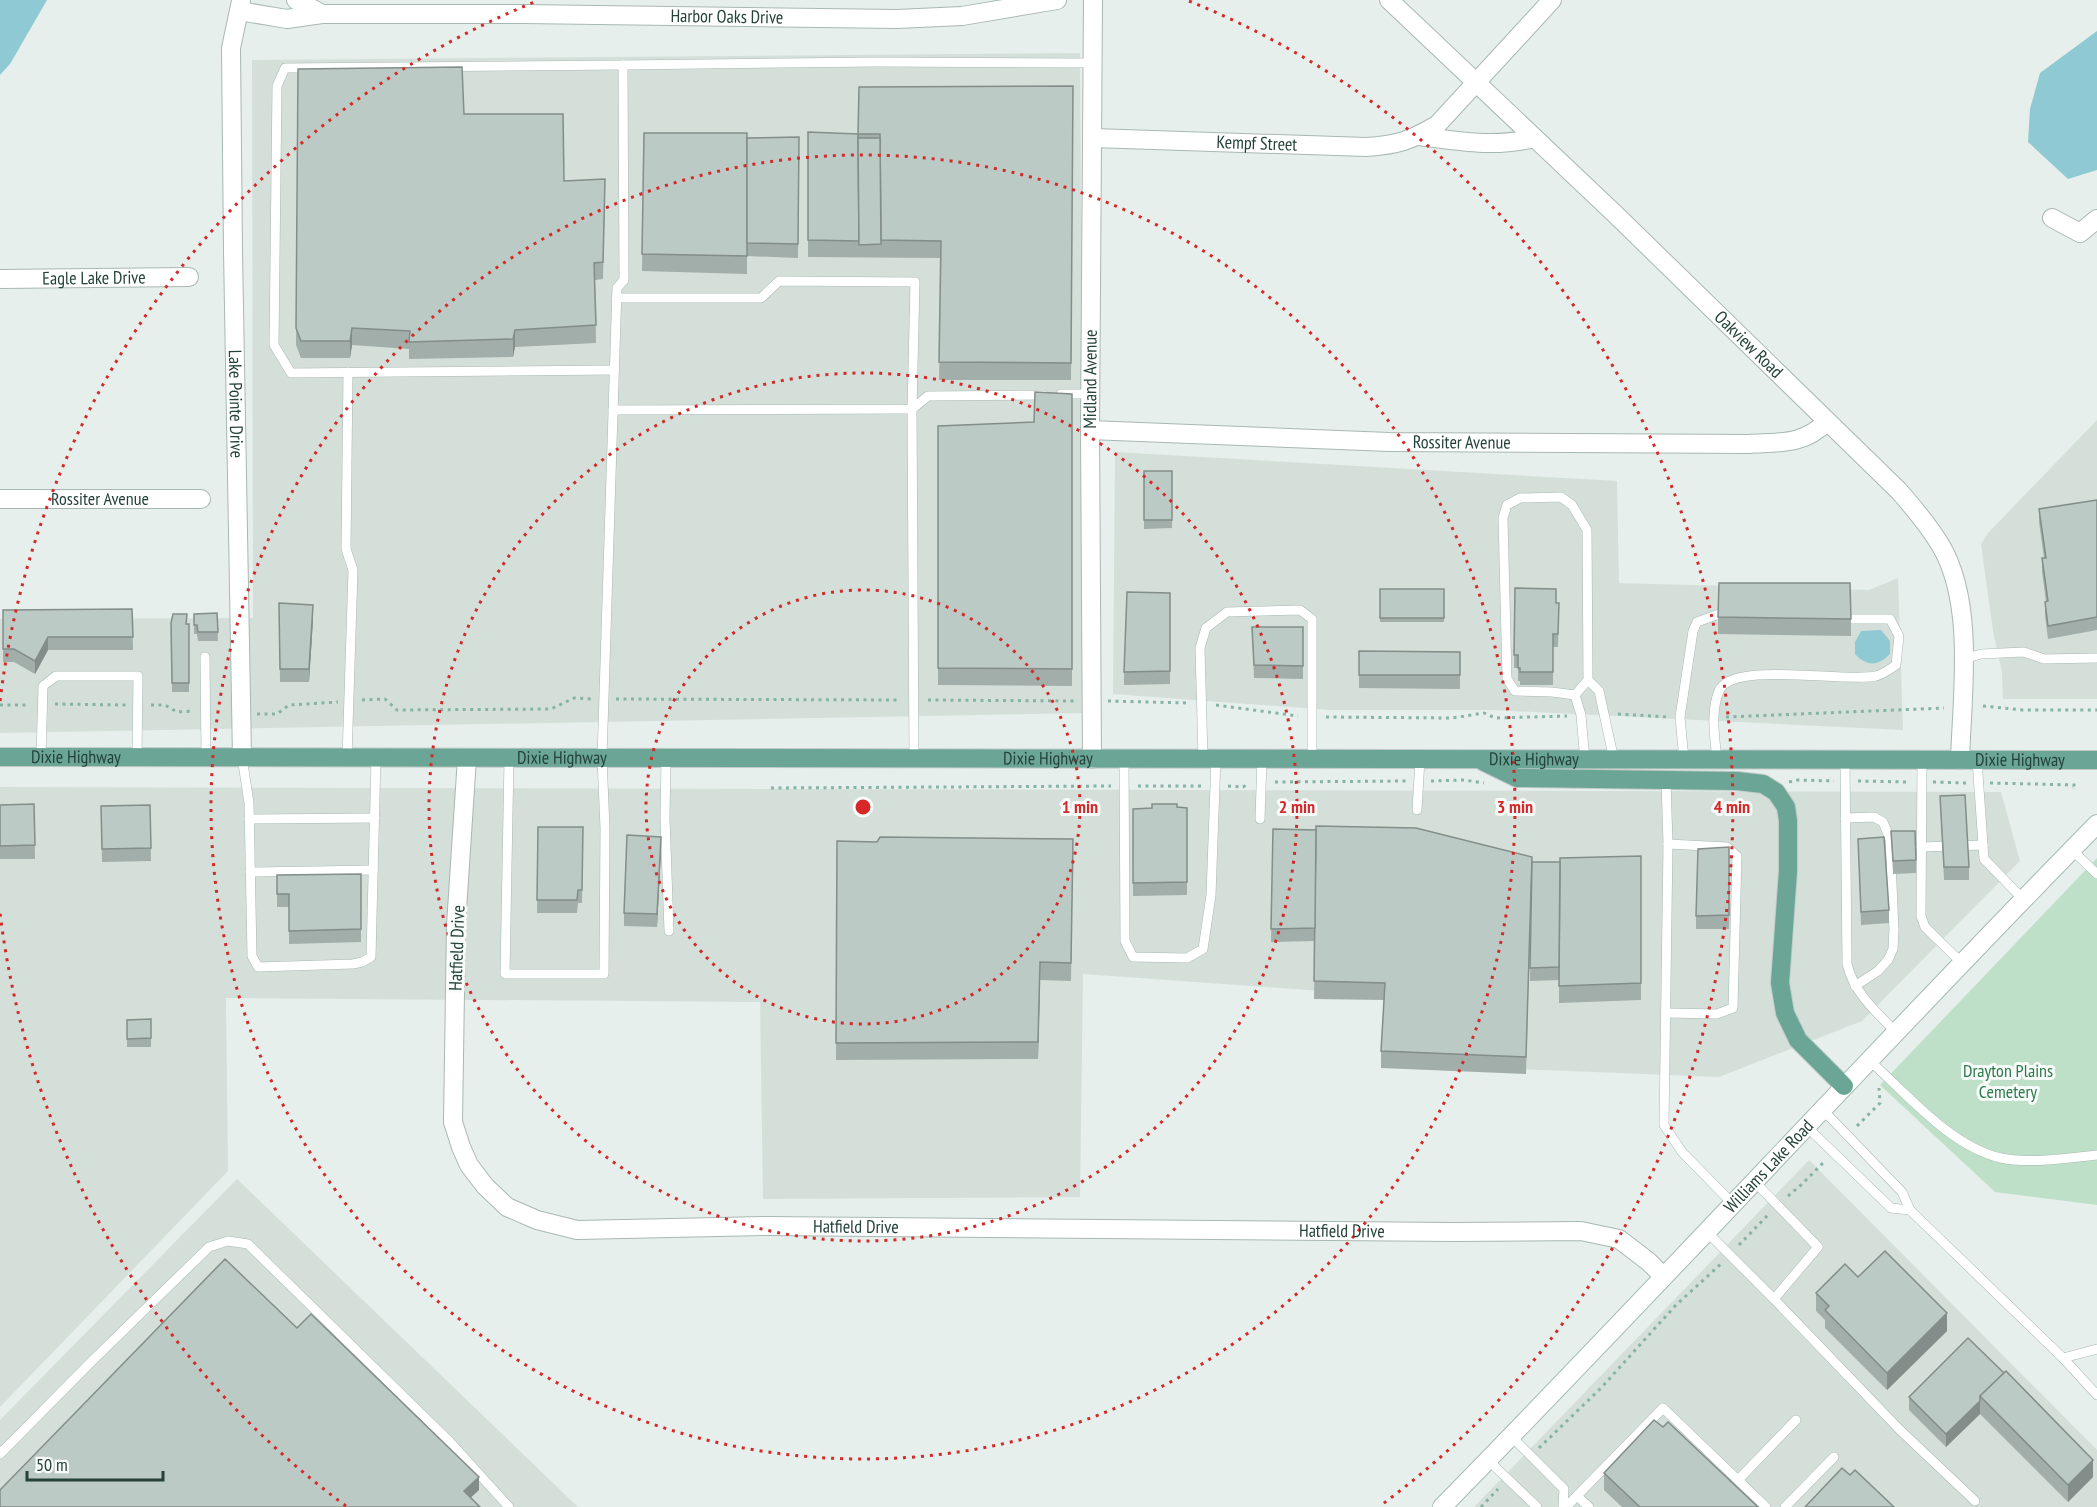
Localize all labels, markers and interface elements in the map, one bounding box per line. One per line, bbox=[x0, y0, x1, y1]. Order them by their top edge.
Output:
street label: Harbor Oaks Drive bbox=[670, 4, 784, 28]
street label: Kempf Street bbox=[1216, 130, 1298, 156]
street label: Eagle Lake Drive bbox=[42, 265, 146, 290]
street label: Oakview Road bbox=[1710, 305, 1788, 383]
street label: Midland Avenue bbox=[1078, 329, 1102, 429]
street label: Lake Pointe Drive bbox=[224, 349, 249, 458]
street label: Rossiter Avenue bbox=[1413, 430, 1511, 454]
street label: Rossiter Avenue bbox=[51, 487, 149, 510]
street label: Dixie Highway bbox=[31, 745, 121, 768]
street label: Dixie Highway bbox=[517, 746, 607, 769]
street label: Dixie Highway bbox=[1003, 746, 1093, 770]
street label: Dixie Highway bbox=[1489, 747, 1579, 770]
street label: Dixie Highway bbox=[1975, 748, 2065, 771]
text: 1 min bbox=[1062, 795, 1098, 818]
text: 2 min bbox=[1279, 795, 1315, 818]
text: 3 min bbox=[1497, 795, 1533, 818]
text: 4 min bbox=[1714, 795, 1750, 818]
centre of rings bbox=[853, 797, 873, 817]
street label: Hatfield Drive bbox=[444, 905, 469, 991]
park label: Drayton Plains Cemetery bbox=[1963, 1059, 2053, 1103]
street label: Williams Lake Road bbox=[1719, 1114, 1818, 1218]
street label: Hatfield Drive bbox=[813, 1214, 899, 1238]
street label: Hatfield Drive bbox=[1299, 1219, 1385, 1242]
scale bar bbox=[27, 1444, 164, 1482]
text: 50 m bbox=[36, 1453, 68, 1476]

